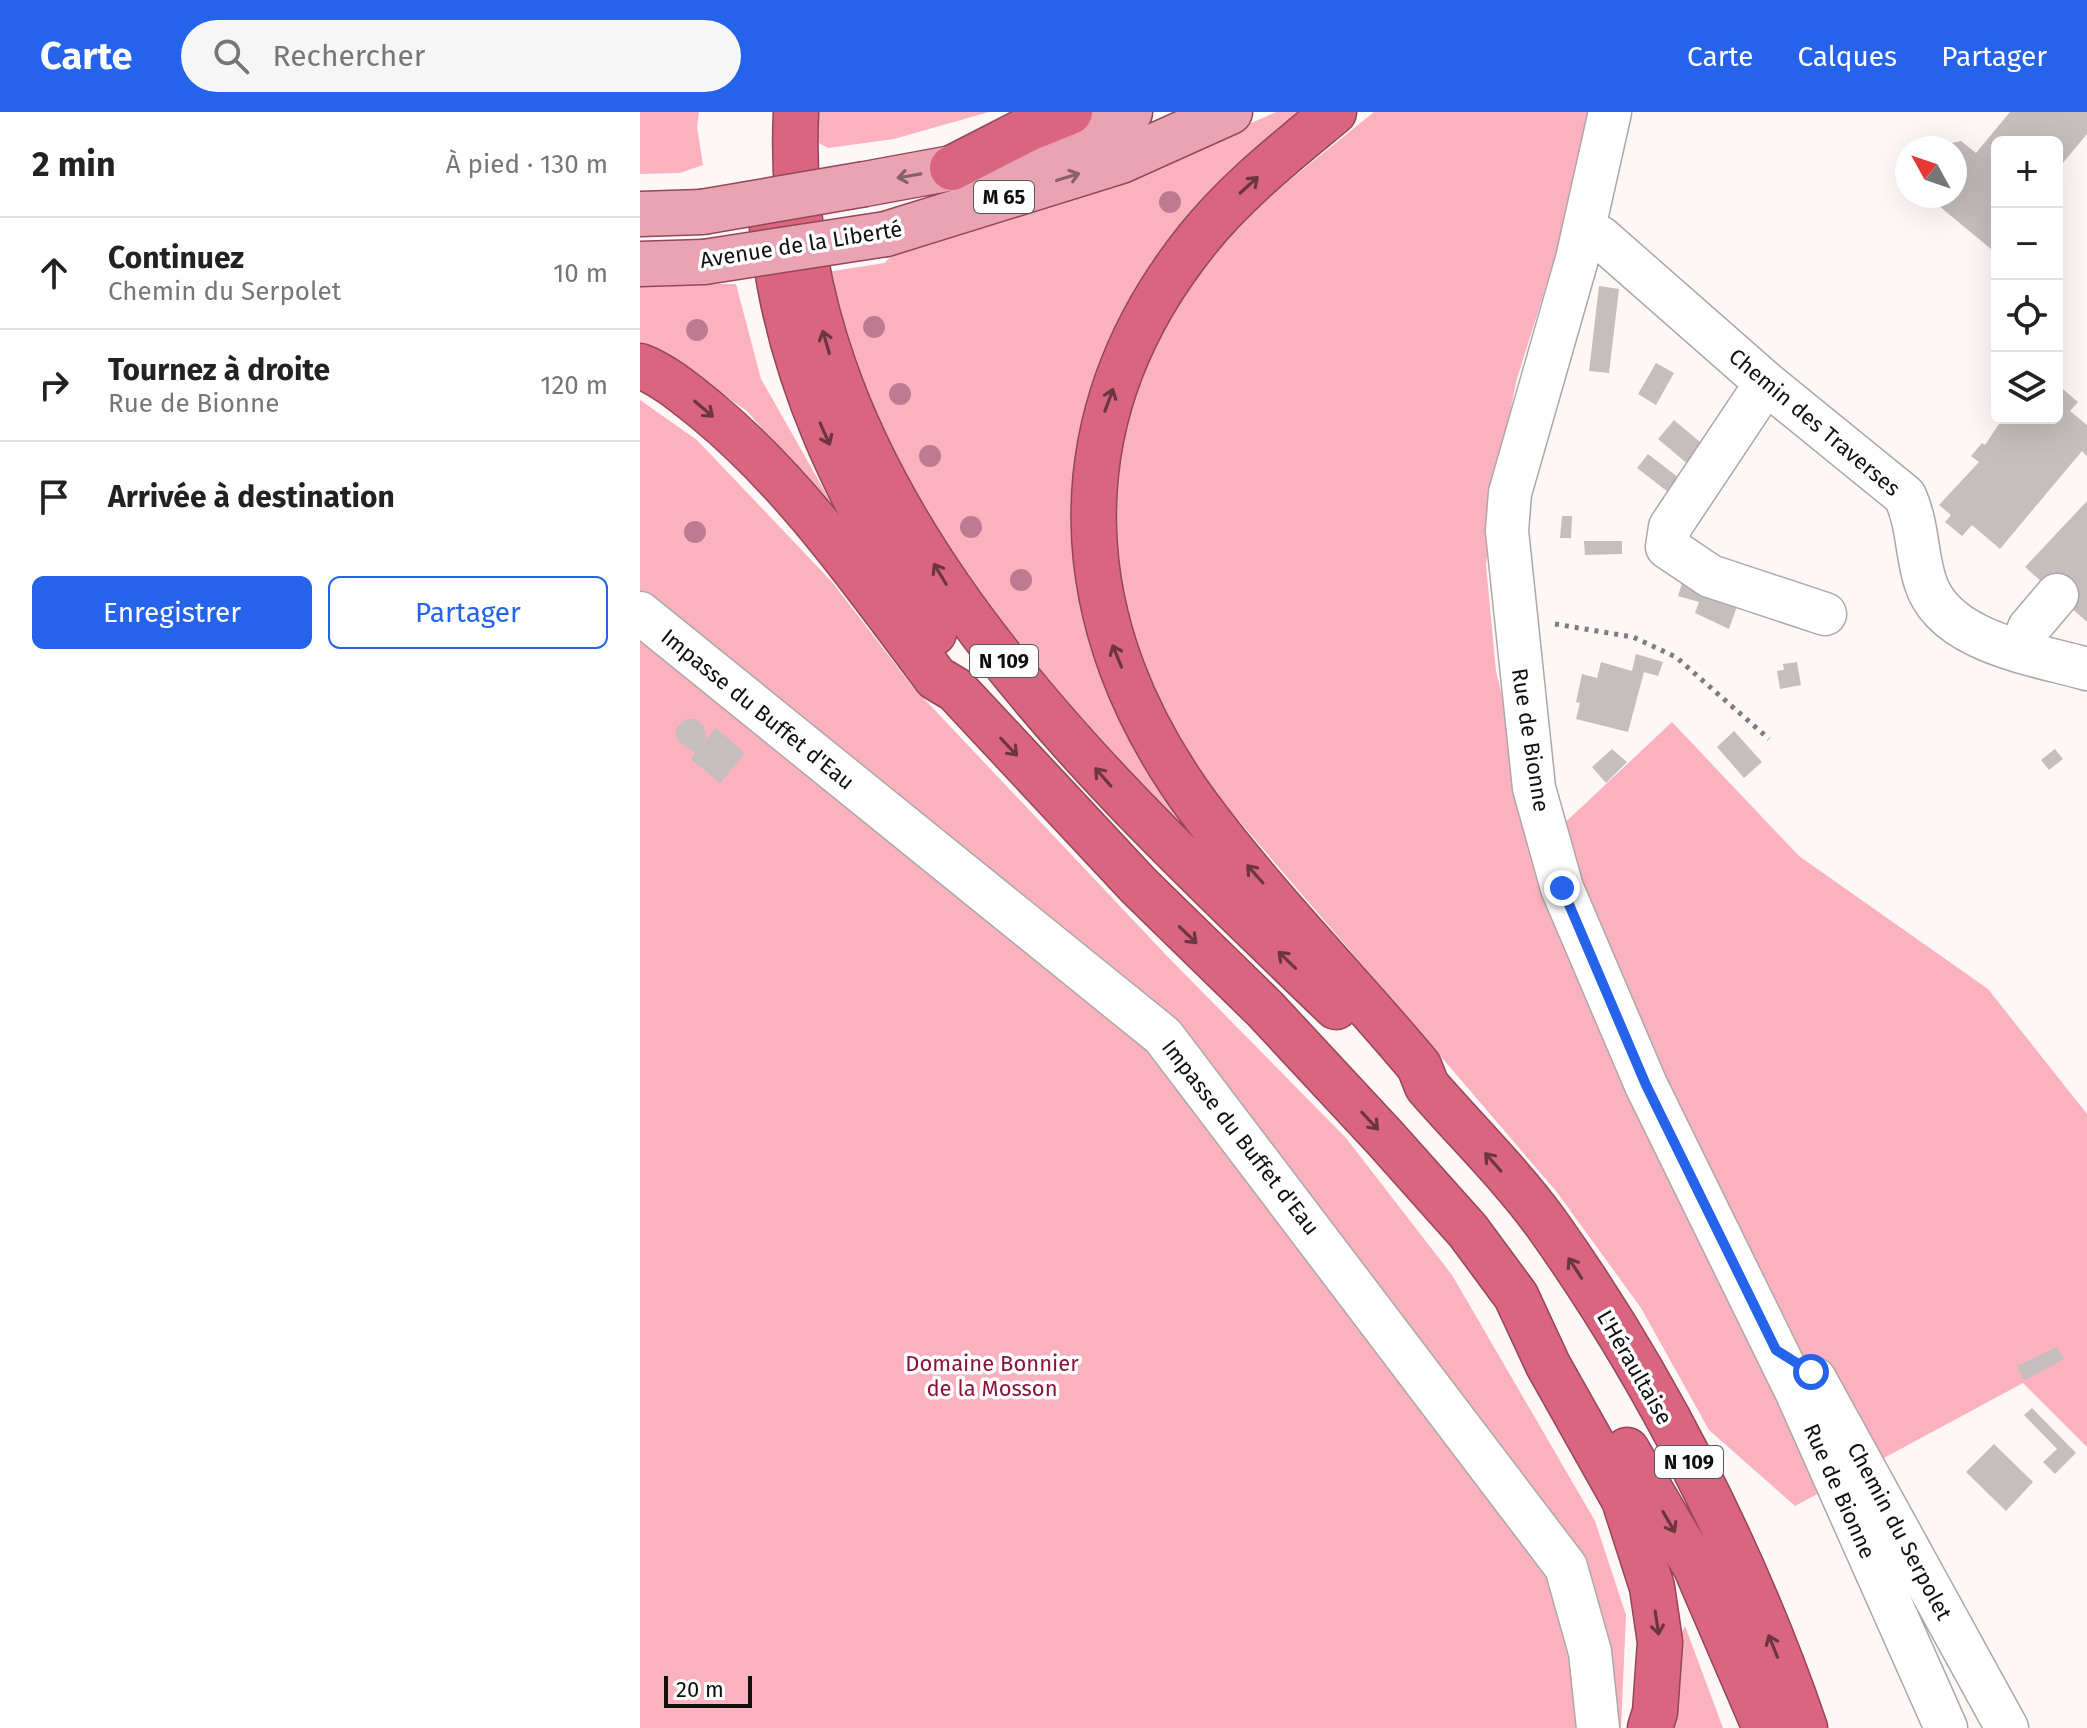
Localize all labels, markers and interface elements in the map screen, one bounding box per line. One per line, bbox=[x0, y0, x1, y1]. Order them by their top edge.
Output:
search box bbox=[181, 20, 741, 92]
text: Carte bbox=[40, 33, 133, 79]
icon: search bbox=[209, 34, 253, 78]
text: Rechercher bbox=[273, 38, 425, 74]
text: Carte bbox=[1687, 40, 1753, 73]
text: Calques bbox=[1797, 40, 1897, 73]
text: Partager bbox=[1941, 40, 2047, 73]
north arrow bbox=[1895, 136, 1967, 208]
map controls bbox=[1991, 136, 2063, 424]
button: + bbox=[1991, 136, 2063, 208]
text: 2 min bbox=[32, 144, 116, 185]
text: À pied · 130 m bbox=[446, 149, 608, 180]
one-way arrow bbox=[897, 169, 922, 184]
one-way arrow bbox=[1055, 169, 1080, 184]
one-way arrow bbox=[1239, 176, 1259, 194]
road number: M 65 bbox=[974, 181, 1034, 213]
button: − bbox=[1991, 208, 2063, 280]
street label: Avenue de la Liberté bbox=[698, 215, 904, 274]
text: Continuez bbox=[108, 240, 244, 276]
icon: ahead bbox=[32, 251, 76, 295]
text: 10 m bbox=[553, 258, 608, 289]
text: Chemin du Serpolet bbox=[108, 276, 341, 307]
button: locate bbox=[1991, 280, 2063, 352]
one-way arrow bbox=[818, 329, 833, 355]
street label: Chemin des Traverses bbox=[1723, 343, 1906, 502]
text: Tournez à droite bbox=[108, 352, 330, 388]
button: layers bbox=[1991, 352, 2063, 424]
icon: right bbox=[32, 363, 76, 407]
text: 120 m bbox=[540, 370, 608, 401]
text: Rue de Bionne bbox=[108, 388, 280, 419]
one-way arrow bbox=[1103, 388, 1118, 413]
one-way arrow bbox=[694, 400, 714, 418]
one-way arrow bbox=[818, 421, 833, 446]
icon: arrive bbox=[32, 475, 76, 519]
text: Arrivée à destination bbox=[108, 479, 395, 515]
one-way arrow bbox=[932, 563, 948, 586]
button: Enregistrer bbox=[32, 576, 312, 649]
button: Partager bbox=[328, 576, 608, 649]
street label: Impasse du Buffet d'Eau bbox=[656, 623, 860, 796]
one-way arrow bbox=[1108, 644, 1123, 669]
road number: N 109 bbox=[970, 645, 1038, 677]
street label: Rue de Bionne bbox=[1506, 666, 1555, 814]
one-way arrow bbox=[999, 737, 1018, 757]
one-way arrow bbox=[1094, 767, 1112, 787]
one-way arrow bbox=[1246, 865, 1264, 885]
route end bbox=[1544, 870, 1580, 906]
one-way arrow bbox=[1178, 925, 1197, 944]
one-way arrow bbox=[1278, 951, 1297, 970]
street label: Impasse du Buffet d'Eau bbox=[1156, 1034, 1325, 1240]
one-way arrow bbox=[1360, 1111, 1379, 1131]
one-way arrow bbox=[1485, 1153, 1503, 1173]
one-way arrow bbox=[1567, 1257, 1583, 1280]
street label: L'Héraultaise bbox=[1591, 1305, 1678, 1429]
park label: Domaine Bonnier de la Mosson bbox=[905, 1350, 1079, 1402]
route start bbox=[1793, 1354, 1829, 1390]
street label: Rue de Bionne bbox=[1798, 1419, 1881, 1563]
street label: Chemin du Serpolet bbox=[1841, 1438, 1958, 1625]
road number: N 109 bbox=[1655, 1446, 1723, 1478]
one-way arrow bbox=[1661, 1510, 1677, 1533]
one-way arrow bbox=[1650, 1610, 1665, 1635]
one-way arrow bbox=[1765, 1634, 1780, 1659]
scale bar bbox=[664, 1672, 752, 1708]
text: 20 m bbox=[676, 1676, 724, 1703]

